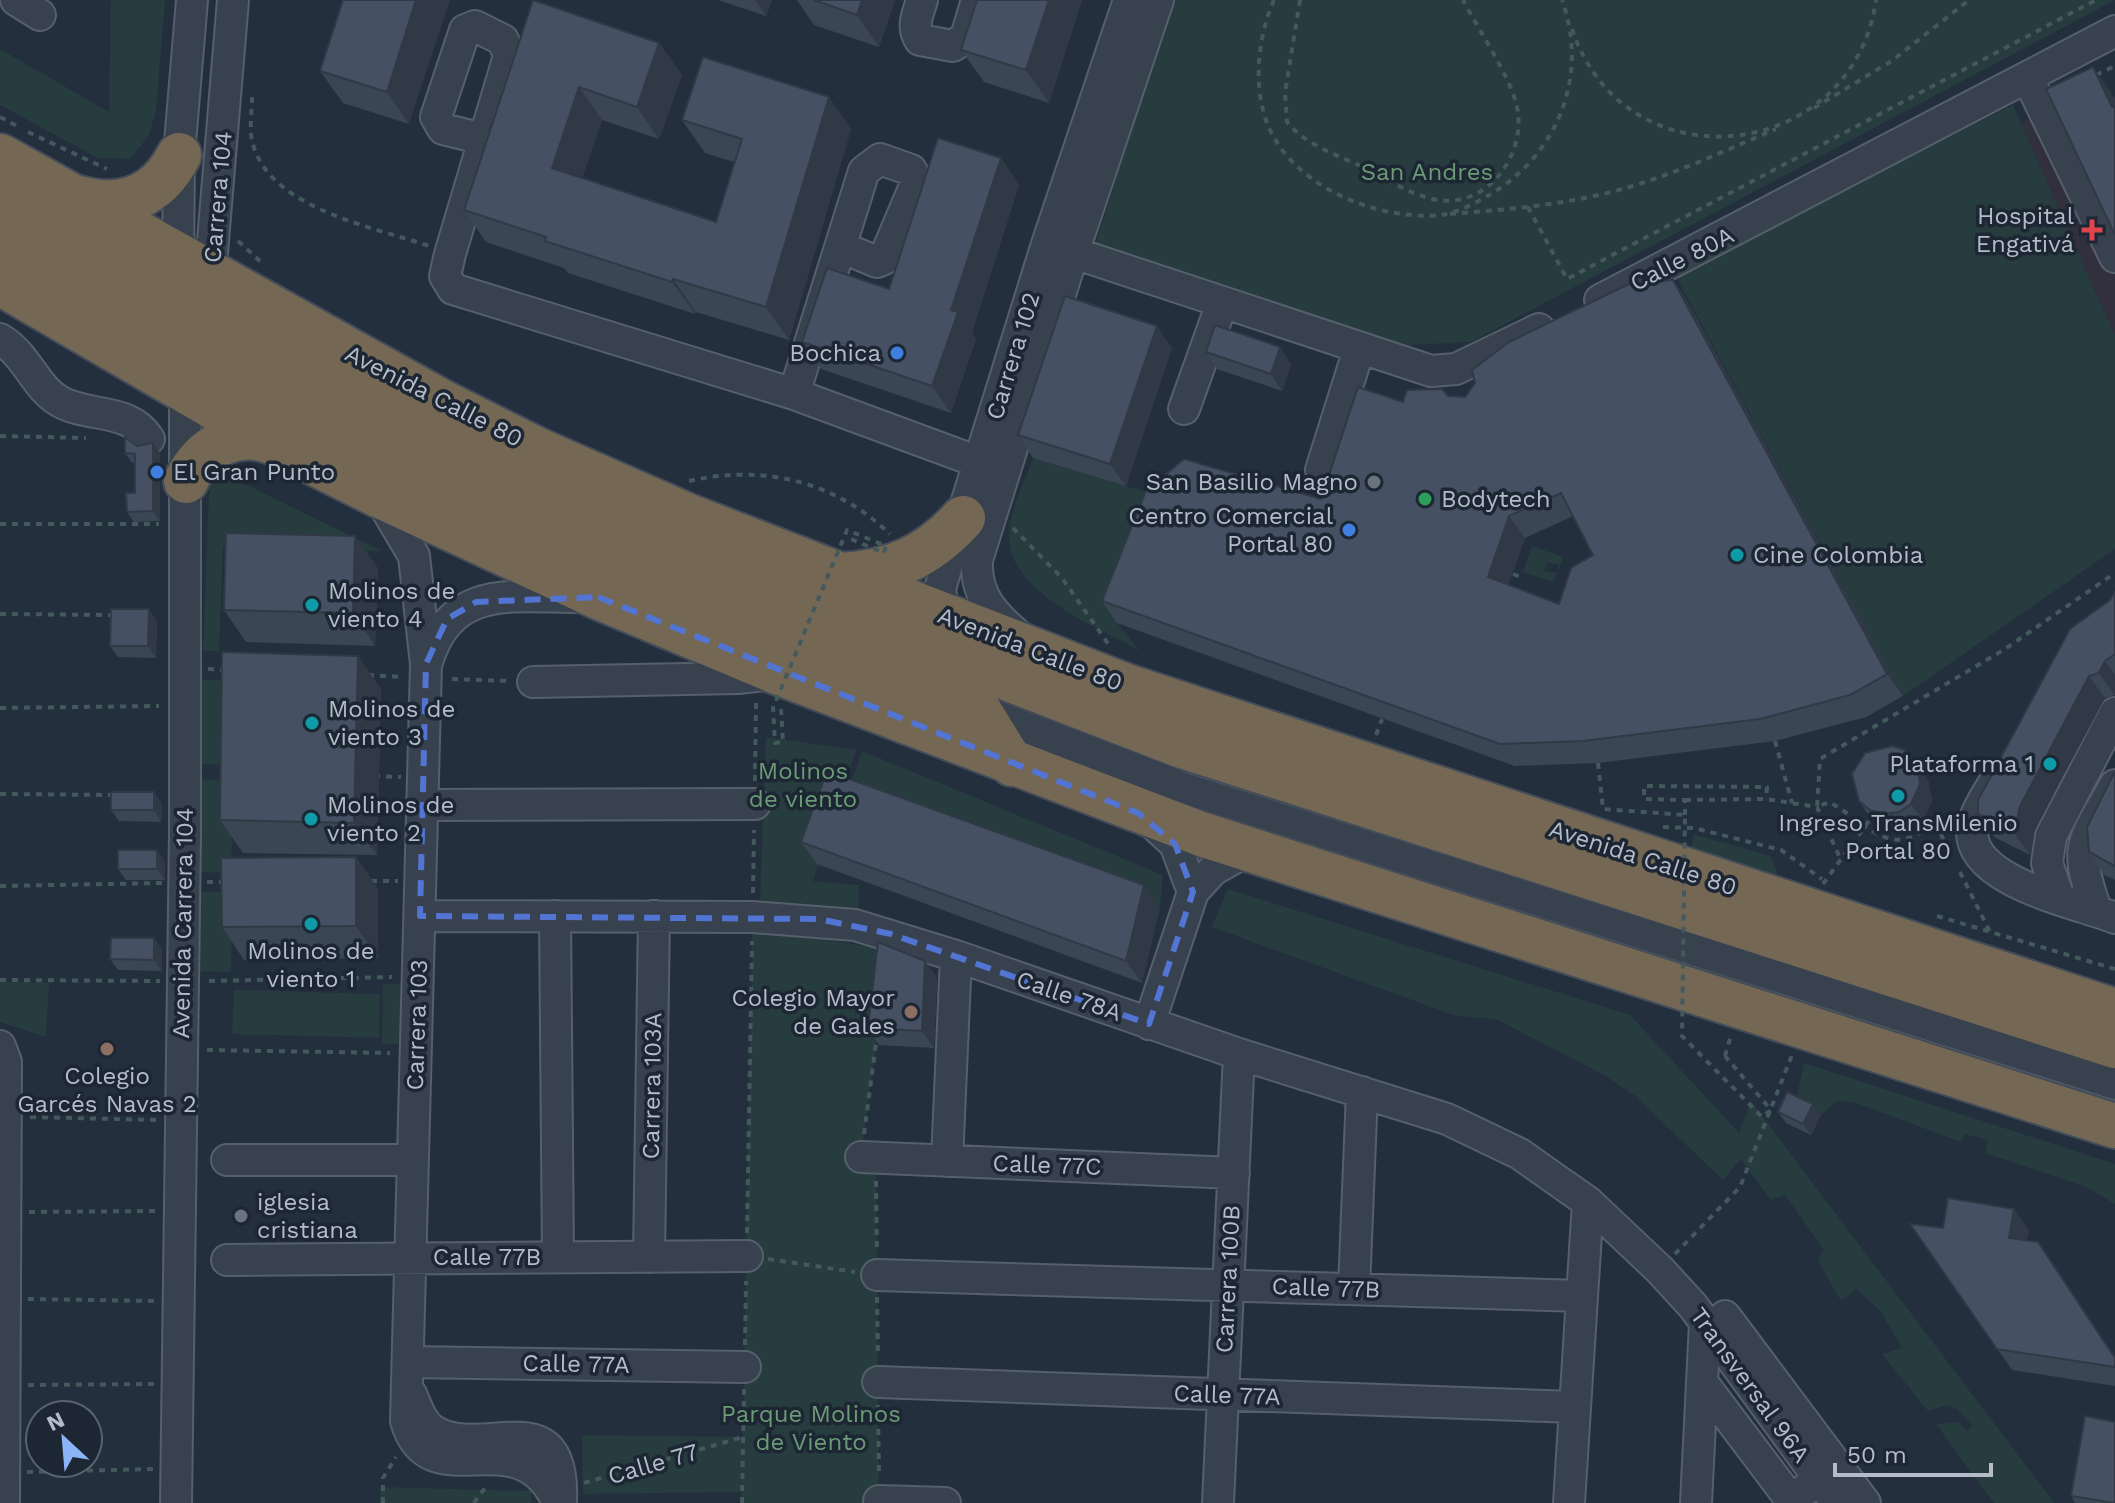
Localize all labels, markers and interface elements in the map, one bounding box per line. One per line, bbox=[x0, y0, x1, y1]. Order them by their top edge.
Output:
street label: Carrera 104 bbox=[198, 130, 238, 264]
park label: San Andres bbox=[1361, 158, 1493, 186]
place label: Hospital Engativá bbox=[1976, 202, 2075, 258]
marker: Hospital Engativá bbox=[2081, 219, 2103, 241]
street label: Calle 80A bbox=[1626, 221, 1739, 297]
street label: Carrera 102 bbox=[980, 289, 1046, 423]
street label: Avenida Calle 80 bbox=[341, 339, 527, 453]
place label: Bochica bbox=[789, 339, 881, 367]
marker: Bochica bbox=[888, 344, 906, 362]
place label: El Gran Punto bbox=[173, 458, 335, 486]
marker: El Gran Punto bbox=[148, 463, 166, 481]
place label: San Basilio Magno bbox=[1146, 468, 1358, 496]
marker: San Basilio Magno bbox=[1365, 473, 1383, 491]
place label: Bodytech bbox=[1441, 485, 1551, 513]
marker: Bodytech bbox=[1416, 490, 1434, 508]
place label: Centro Comercial Portal 80 bbox=[1128, 502, 1334, 558]
marker: Centro Comercial Portal 80 bbox=[1340, 521, 1358, 539]
place label: Cine Colombia bbox=[1753, 541, 1923, 569]
marker: Cine Colombia bbox=[1728, 546, 1746, 564]
place label: Molinos de viento 4 bbox=[328, 577, 455, 633]
marker: Molinos de viento 4 bbox=[303, 596, 321, 614]
street label: Avenida Calle 80 bbox=[934, 601, 1126, 697]
place label: Molinos de viento 3 bbox=[328, 695, 455, 751]
marker: Molinos de viento 3 bbox=[303, 714, 321, 732]
place label: Plataforma 1 bbox=[1889, 750, 2034, 778]
marker: Plataforma 1 bbox=[2041, 755, 2059, 773]
park label: Molinos de viento bbox=[749, 757, 857, 813]
marker: Ingreso TransMilenio Portal 80 bbox=[1889, 787, 1907, 805]
place label: Molinos de viento 2 bbox=[327, 791, 454, 847]
street label: Avenida Carrera 104 bbox=[167, 807, 199, 1039]
place label: Ingreso TransMilenio Portal 80 bbox=[1778, 809, 2018, 865]
marker: Molinos de viento 2 bbox=[302, 810, 320, 828]
street label: Avenida Calle 80 bbox=[1546, 814, 1740, 902]
marker: Molinos de viento 1 bbox=[302, 915, 320, 933]
place label: Molinos de viento 1 bbox=[247, 937, 375, 993]
street label: Carrera 103 bbox=[401, 959, 433, 1091]
street label: Calle 78A bbox=[1013, 965, 1125, 1027]
place label: Colegio Mayor de Gales bbox=[731, 984, 895, 1040]
marker: Colegio Mayor de Gales bbox=[902, 1003, 920, 1021]
street label: Carrera 103A bbox=[637, 1012, 667, 1160]
marker: Colegio Garcés Navas 2 bbox=[98, 1040, 116, 1058]
place label: Colegio Garcés Navas 2 bbox=[17, 1062, 197, 1118]
street label: Calle 77C bbox=[992, 1149, 1102, 1181]
place label: iglesia cristiana bbox=[257, 1188, 358, 1244]
street label: Carrera 100B bbox=[1210, 1204, 1246, 1354]
marker: iglesia cristiana bbox=[232, 1207, 250, 1225]
street label: Calle 77B bbox=[433, 1243, 541, 1271]
street label: Calle 77B bbox=[1271, 1272, 1381, 1304]
street label: Transversal 96A bbox=[1684, 1302, 1816, 1468]
street label: Calle 77A bbox=[522, 1349, 630, 1379]
street label: Calle 77A bbox=[1173, 1379, 1281, 1411]
north arrow bbox=[24, 1399, 104, 1479]
park label: Parque Molinos de Viento bbox=[721, 1400, 901, 1456]
text: N bbox=[43, 1407, 68, 1436]
scale bar bbox=[1835, 1427, 1991, 1477]
street label: Calle 77 bbox=[605, 1438, 701, 1490]
text: 50 m bbox=[1847, 1441, 1907, 1469]

